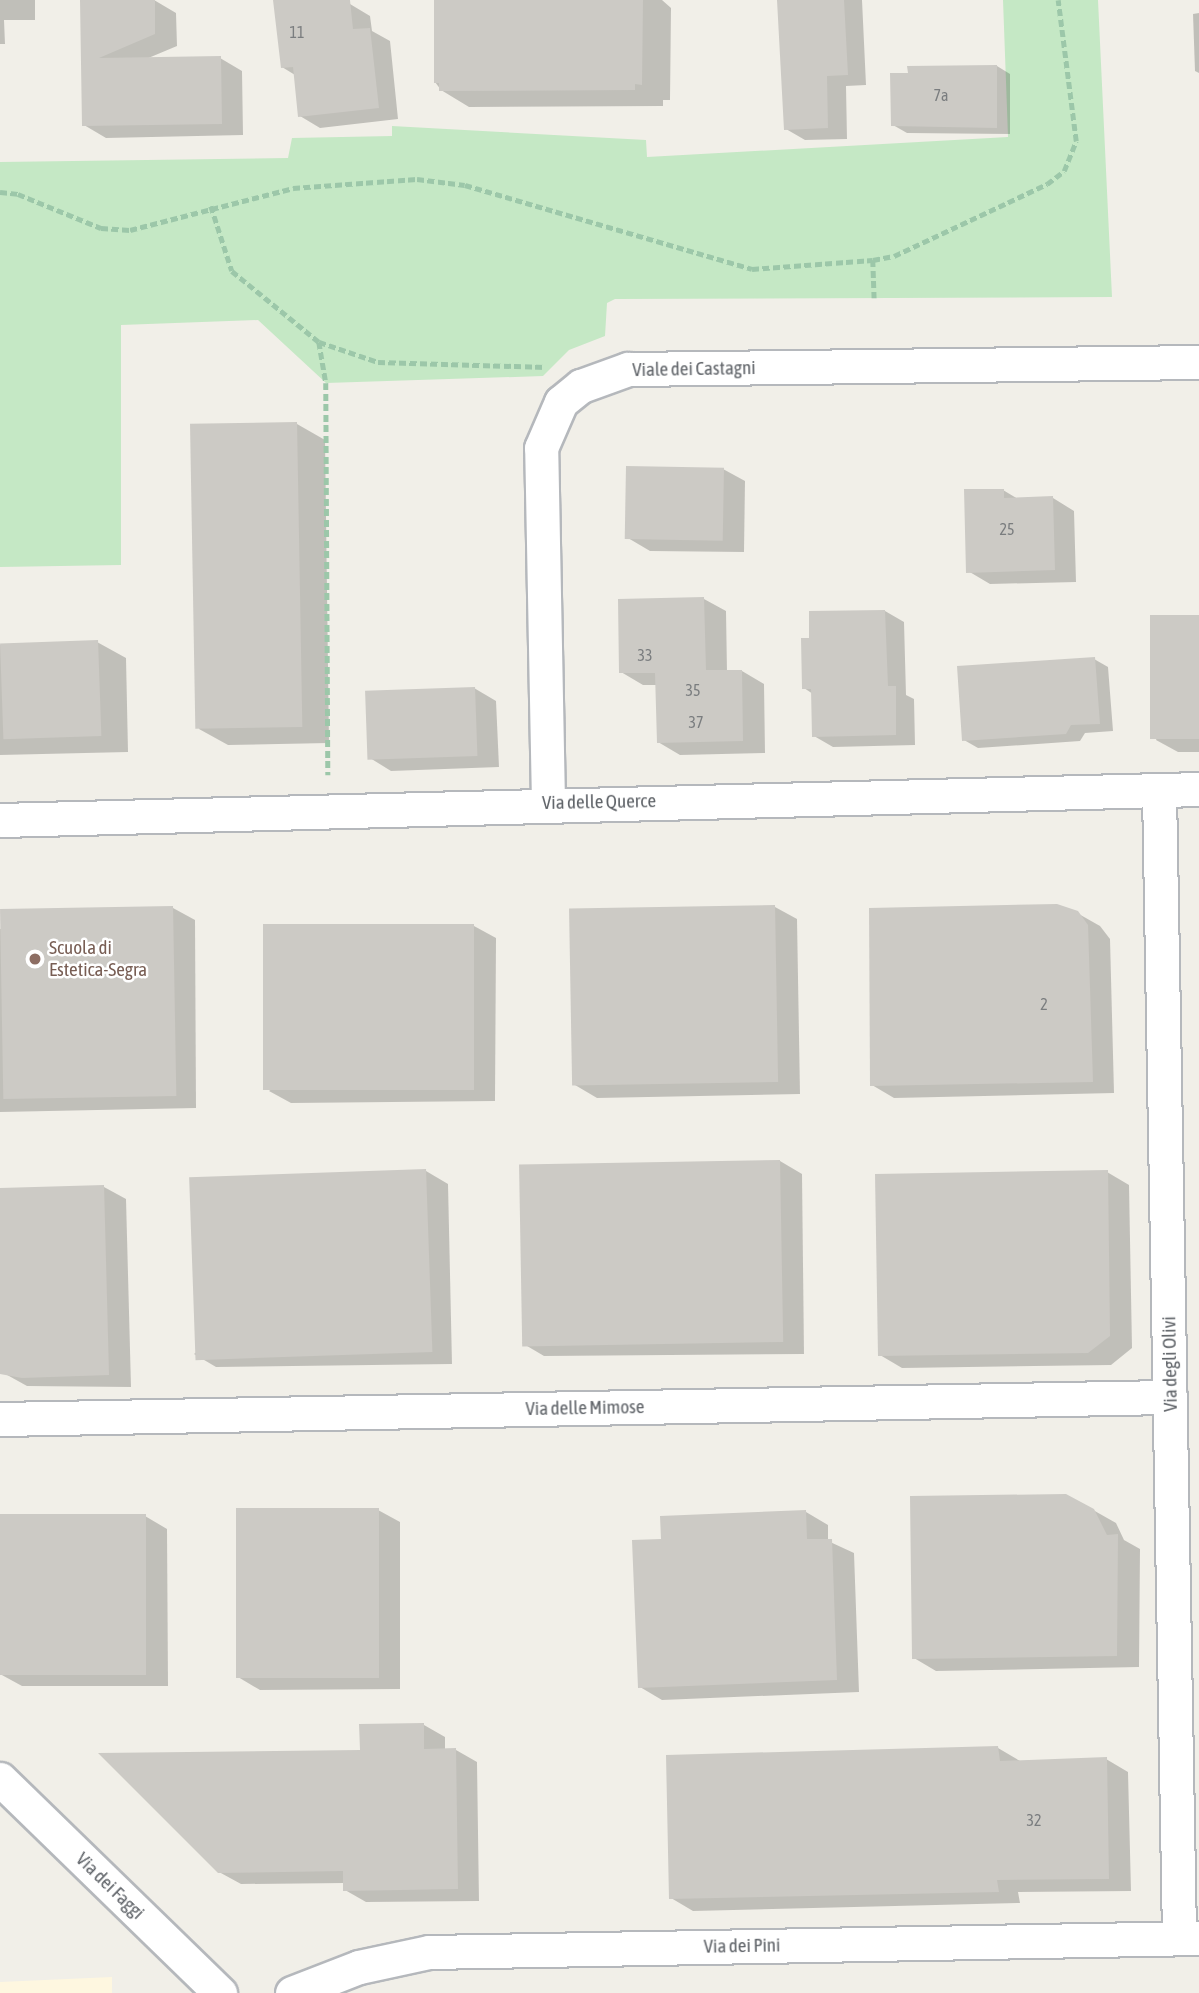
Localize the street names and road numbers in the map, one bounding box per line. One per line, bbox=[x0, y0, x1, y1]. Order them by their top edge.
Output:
street label: Viale dei Castagni bbox=[632, 357, 756, 381]
street label: Via delle Querce bbox=[542, 790, 656, 814]
street label: Via degli Olivi bbox=[1158, 1316, 1182, 1412]
street label: Via delle Mimose bbox=[525, 1396, 645, 1420]
street label: Via dei Faggi bbox=[71, 1848, 149, 1924]
street label: Via dei Pini bbox=[704, 1934, 780, 1958]

